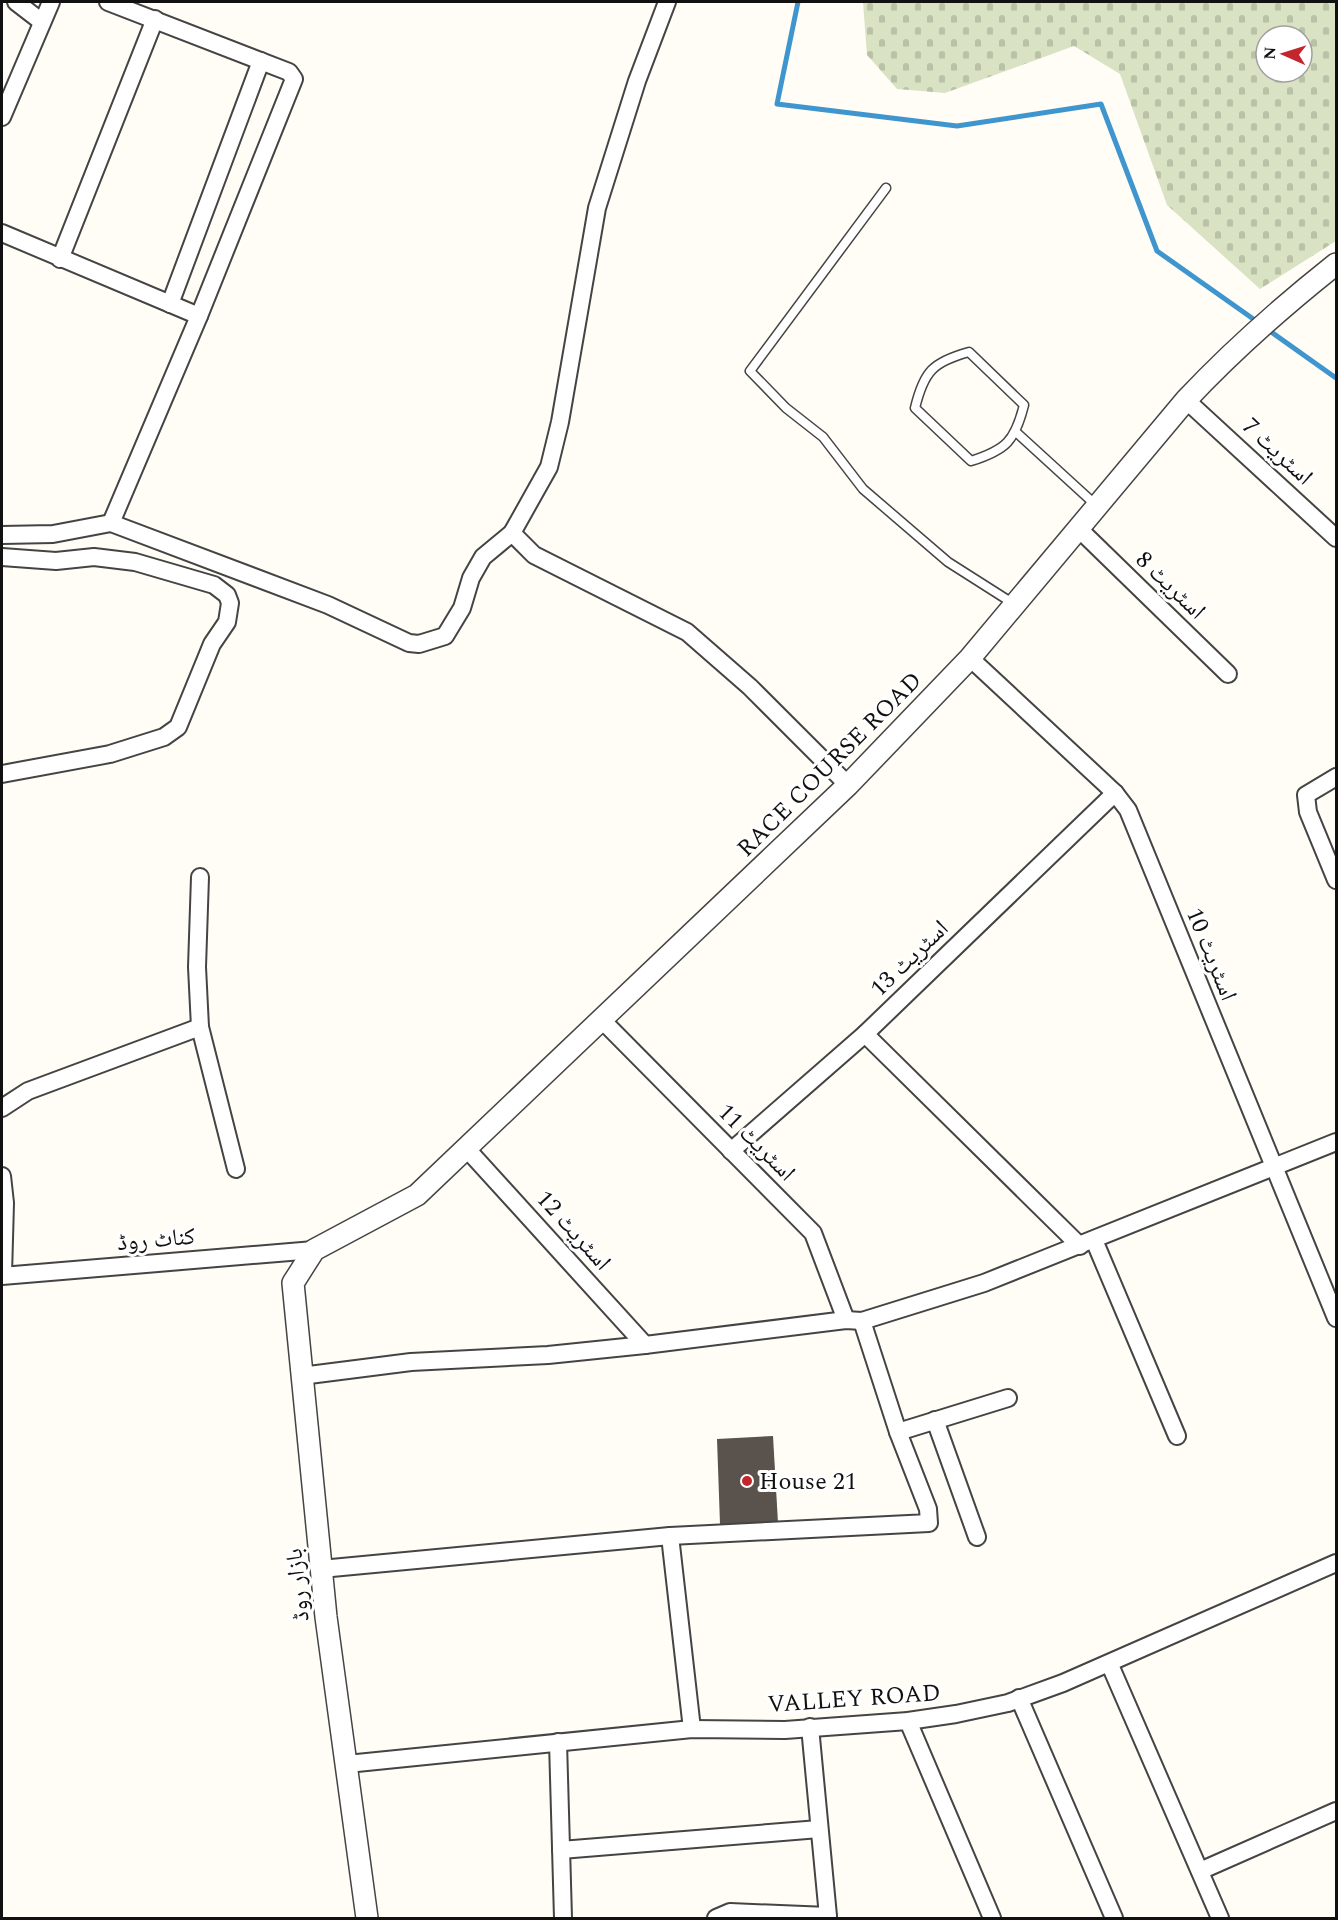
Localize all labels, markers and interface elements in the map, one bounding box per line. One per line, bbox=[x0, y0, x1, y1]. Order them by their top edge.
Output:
north arrow bbox=[1254, 24, 1314, 84]
text: N bbox=[1258, 46, 1282, 60]
street label: اسٹریٹ 7 bbox=[1234, 409, 1321, 494]
street label: اسٹریٹ 8 bbox=[1127, 543, 1214, 628]
street label: RACE COURSE ROAD bbox=[729, 664, 931, 866]
street label: اسٹریٹ 10 bbox=[1176, 902, 1246, 1006]
street label: اسٹریٹ 13 bbox=[862, 912, 957, 1006]
street label: اسٹریٹ 11 bbox=[709, 1095, 804, 1190]
street label: اسٹریٹ 12 bbox=[527, 1182, 619, 1279]
street label: کناٹ روڈ bbox=[116, 1219, 197, 1261]
place label: House 21 bbox=[759, 1464, 857, 1500]
marker: House 21 bbox=[740, 1474, 754, 1488]
street label: بازار روڈ bbox=[276, 1547, 320, 1623]
street label: VALLEY ROAD bbox=[766, 1675, 942, 1723]

